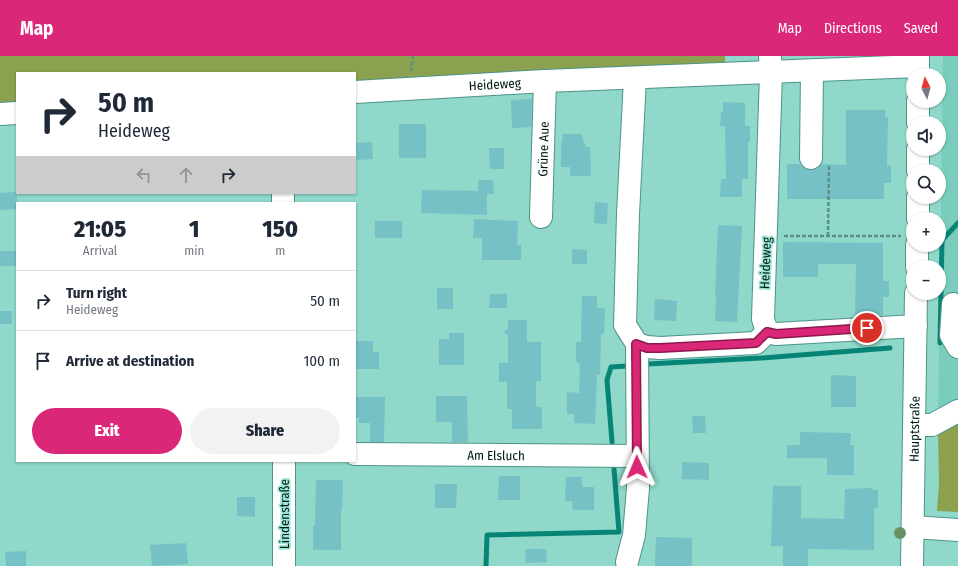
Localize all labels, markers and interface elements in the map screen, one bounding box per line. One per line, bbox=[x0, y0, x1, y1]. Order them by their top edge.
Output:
text: Map bbox=[20, 17, 53, 40]
text: Map bbox=[778, 20, 802, 37]
text: Directions bbox=[824, 20, 882, 37]
text: Saved bbox=[904, 20, 938, 37]
north arrow bbox=[906, 68, 946, 108]
map controls bbox=[906, 68, 946, 300]
street label: Heideweg bbox=[468, 75, 522, 93]
text: 50 m bbox=[98, 86, 154, 119]
icon: right bbox=[32, 88, 84, 140]
button: sound bbox=[906, 116, 946, 156]
text: Heideweg bbox=[98, 120, 170, 142]
street label: Grüne Aue bbox=[535, 121, 552, 177]
icon: left bbox=[133, 164, 155, 186]
icon: ahead bbox=[175, 164, 197, 186]
icon: right bbox=[217, 164, 239, 186]
button: search bbox=[906, 164, 946, 204]
button: + bbox=[906, 212, 946, 252]
text: 21:05 bbox=[74, 215, 126, 243]
text: 1 bbox=[189, 215, 199, 243]
text: 150 bbox=[262, 215, 298, 243]
street label: Heideweg bbox=[757, 236, 774, 289]
text: Arrival bbox=[83, 243, 117, 258]
text: min bbox=[184, 243, 204, 258]
text: m bbox=[275, 243, 285, 258]
button: − bbox=[906, 260, 946, 300]
text: Turn right bbox=[66, 284, 127, 302]
icon: right bbox=[32, 290, 54, 312]
text: 50 m bbox=[310, 292, 340, 310]
text: Heideweg bbox=[66, 302, 118, 317]
pin bbox=[850, 311, 884, 345]
icon: arrive bbox=[856, 317, 878, 339]
icon: arrive bbox=[32, 350, 54, 372]
text: Arrive at destination bbox=[66, 352, 194, 370]
text: 100 m bbox=[303, 352, 340, 370]
street label: Hauptstraße bbox=[907, 396, 922, 462]
button: Exit bbox=[32, 408, 182, 454]
button: Share bbox=[190, 408, 340, 454]
position arrow bbox=[616, 446, 658, 488]
street label: Am Elsluch bbox=[467, 448, 525, 463]
street label: Lindenstraße bbox=[277, 479, 292, 549]

